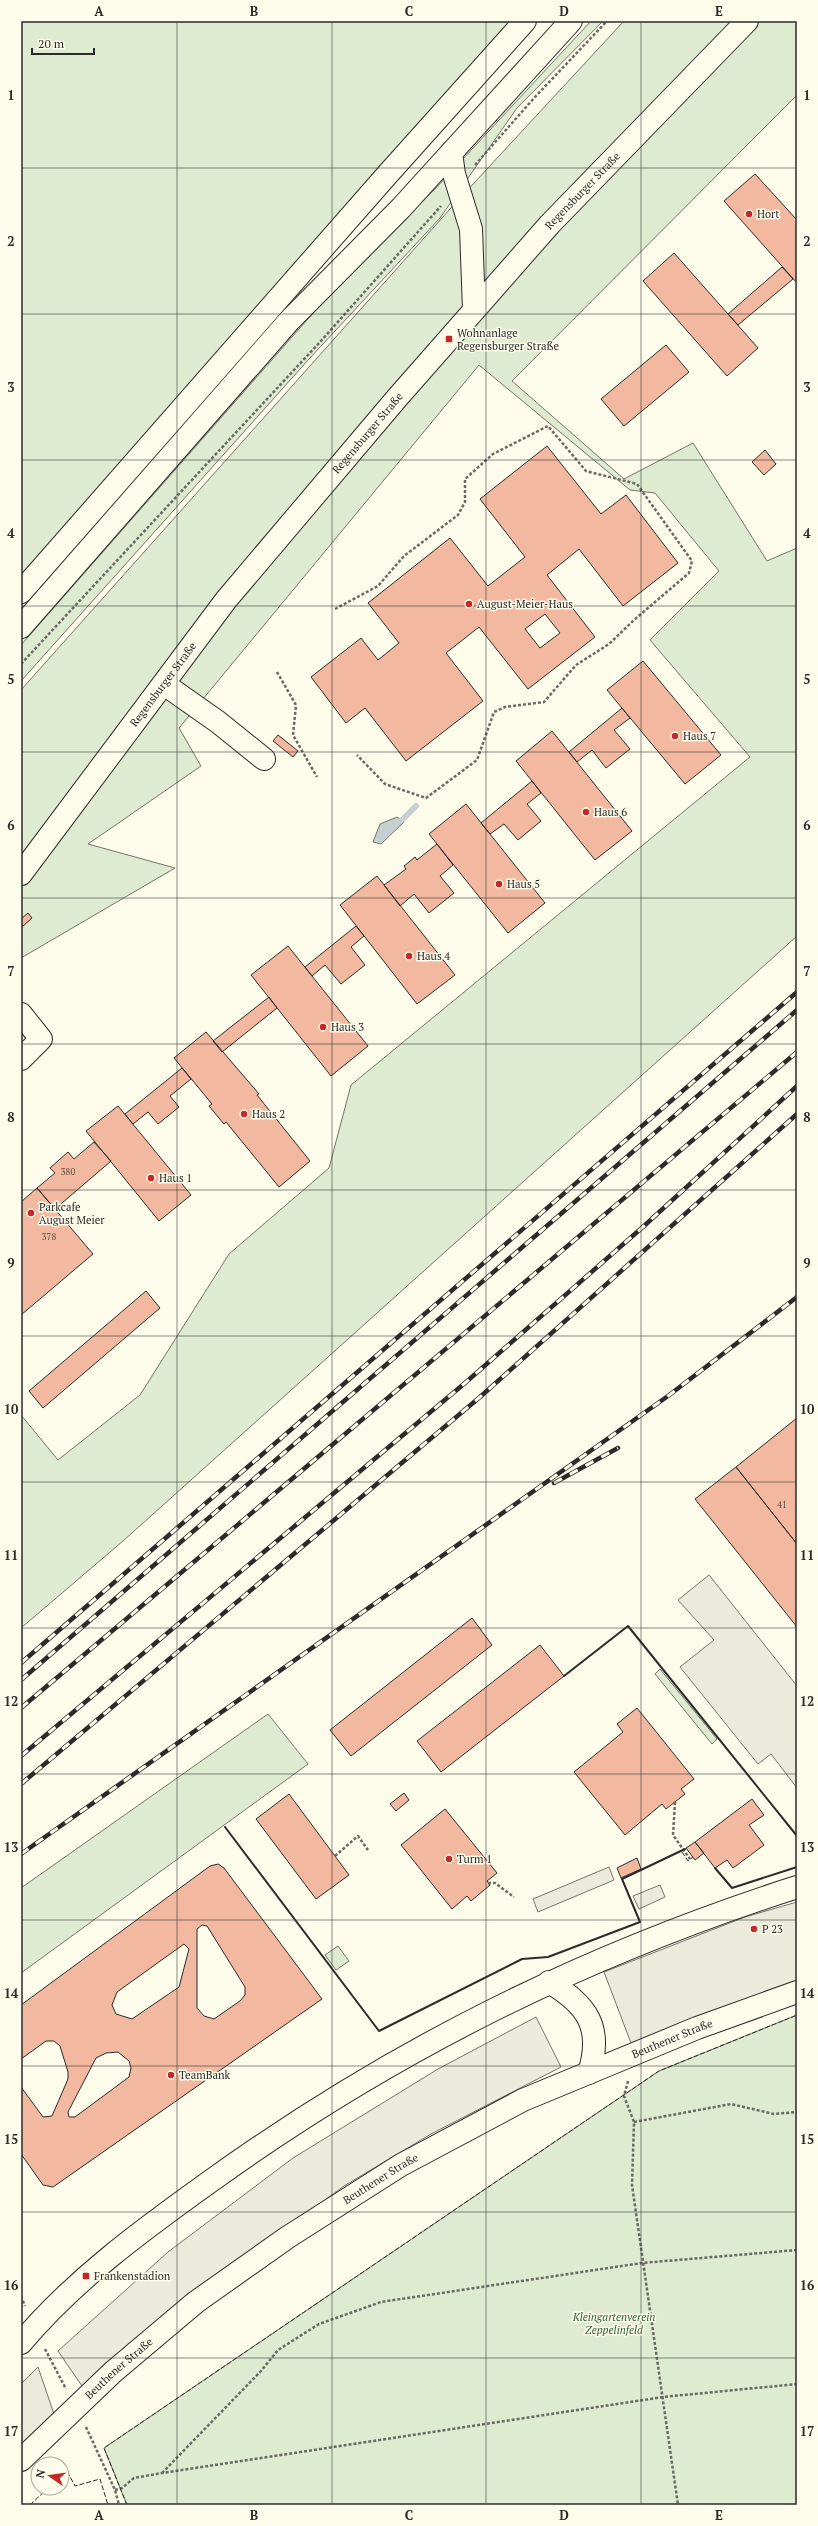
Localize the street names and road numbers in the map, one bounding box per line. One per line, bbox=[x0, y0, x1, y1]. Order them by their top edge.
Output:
street label: Regensburger Straße bbox=[542, 149, 623, 232]
street label: Regensburger Straße bbox=[329, 389, 406, 477]
street label: Regensburger Straße bbox=[127, 639, 199, 729]
street label: Beuthener Straße bbox=[630, 2016, 715, 2061]
street label: Beuthener Straße bbox=[340, 2150, 421, 2207]
street label: Beuthener Straße bbox=[82, 2334, 156, 2402]

